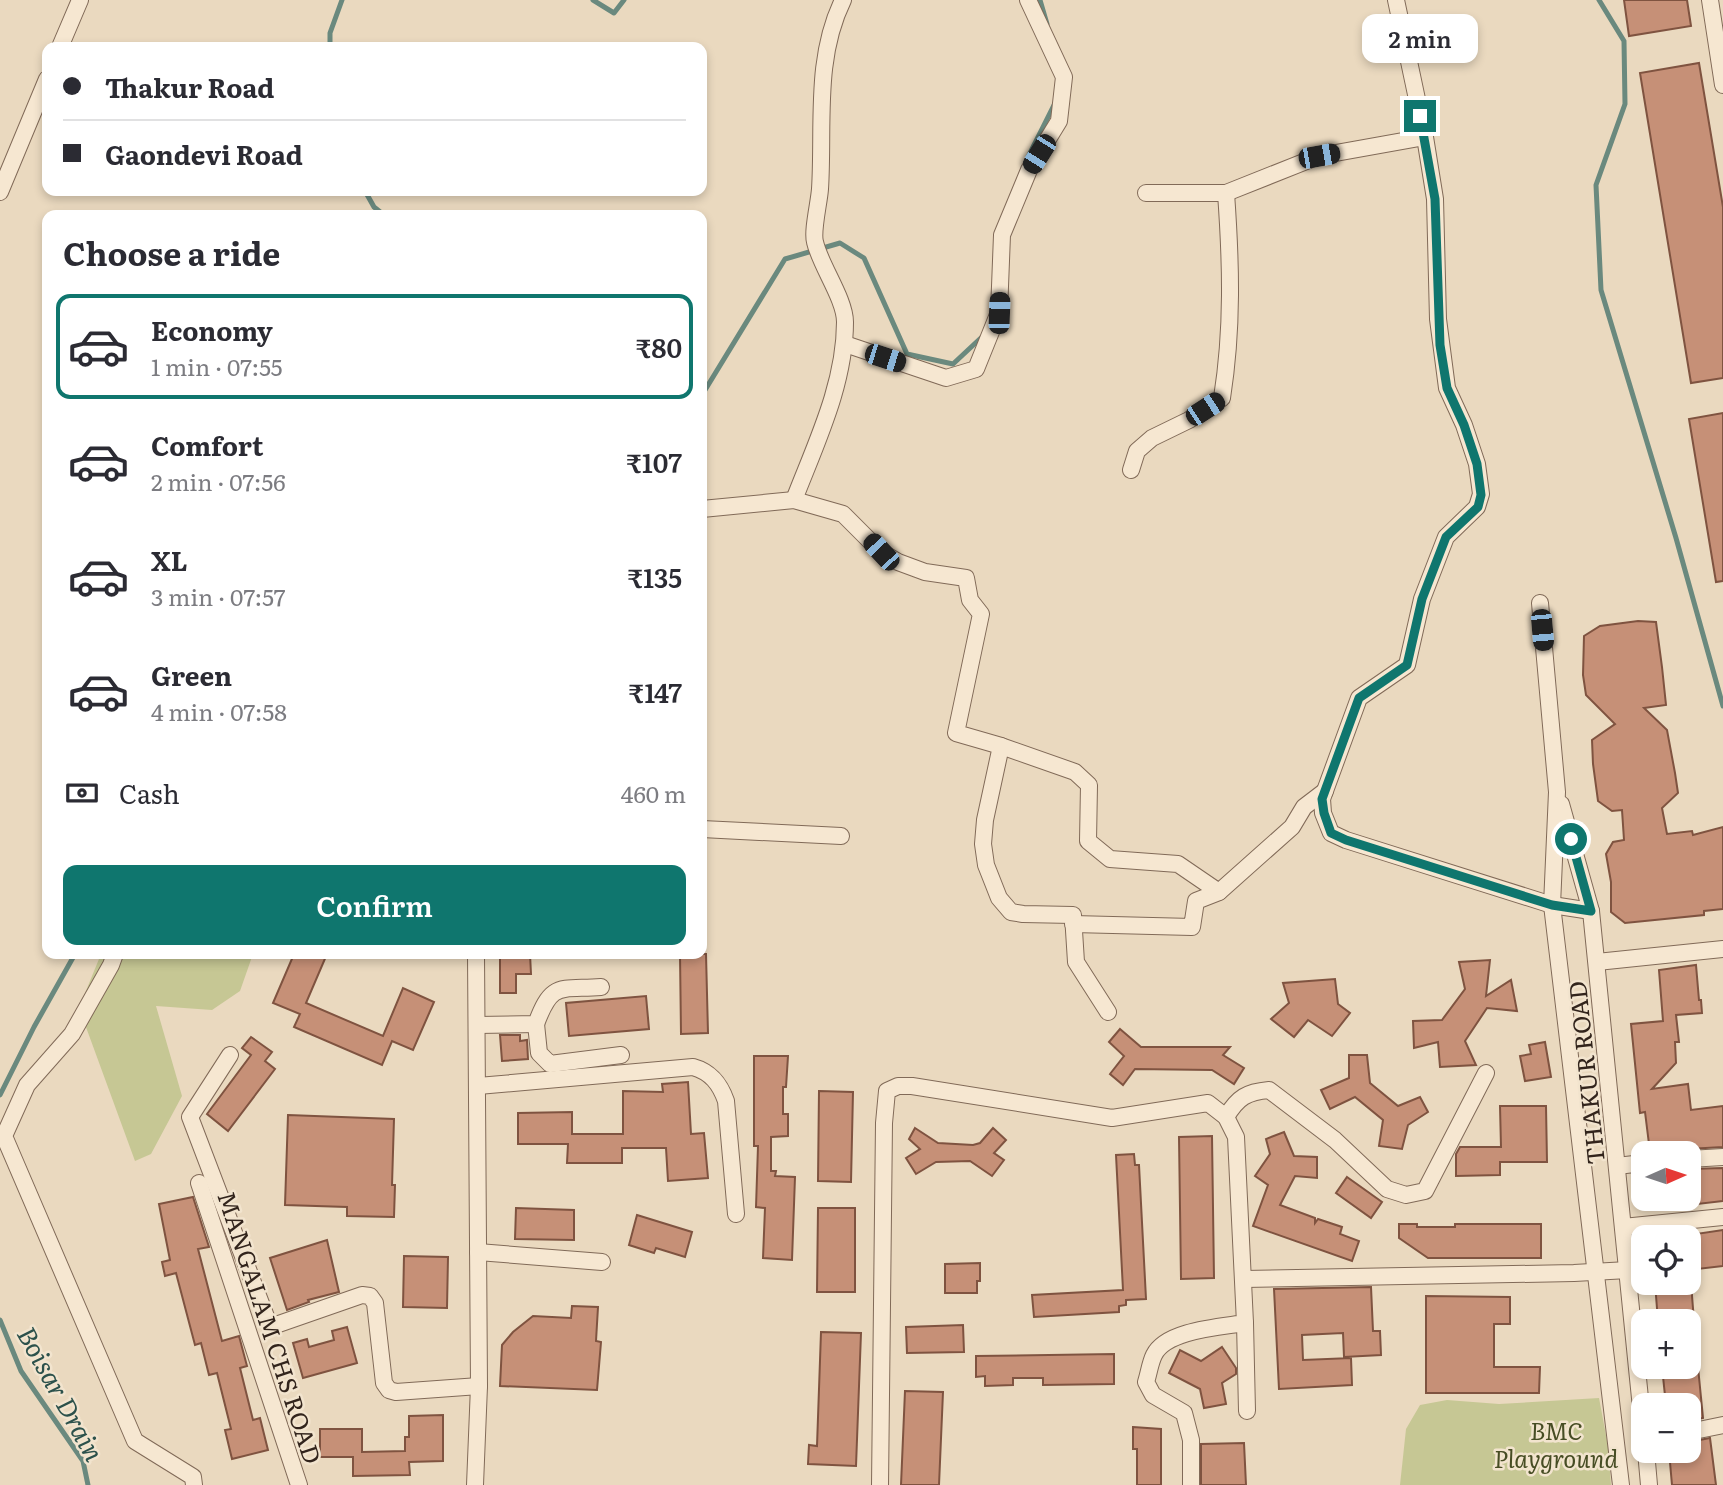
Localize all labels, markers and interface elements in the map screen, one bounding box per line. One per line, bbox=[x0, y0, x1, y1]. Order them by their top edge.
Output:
callout: 2 min bbox=[1362, 15, 1478, 64]
text: 2 min bbox=[1388, 21, 1452, 55]
text: Thakur Road bbox=[105, 67, 274, 106]
route end bbox=[1404, 100, 1436, 132]
car bbox=[1019, 131, 1060, 177]
text: Gaondevi Road bbox=[105, 134, 303, 173]
car bbox=[1297, 142, 1342, 170]
text: Choose a ride bbox=[63, 228, 280, 276]
car bbox=[988, 292, 1011, 334]
text: Economy bbox=[151, 310, 273, 349]
icon: car bbox=[67, 315, 130, 378]
text: ₹80 bbox=[636, 327, 682, 366]
car bbox=[862, 342, 909, 374]
text: 1 min · 07:55 bbox=[151, 349, 283, 383]
car bbox=[1182, 389, 1229, 429]
text: Comfort bbox=[151, 425, 263, 464]
icon: car bbox=[67, 430, 130, 493]
text: ₹107 bbox=[626, 442, 682, 481]
text: 2 min · 07:56 bbox=[151, 464, 286, 498]
car bbox=[859, 529, 904, 575]
text: XL bbox=[151, 540, 188, 579]
icon: car bbox=[67, 545, 130, 608]
text: ₹135 bbox=[628, 557, 682, 596]
text: 3 min · 07:57 bbox=[151, 579, 286, 613]
car bbox=[1530, 608, 1555, 652]
text: Green bbox=[151, 655, 232, 694]
icon: car bbox=[67, 660, 130, 723]
text: ₹147 bbox=[629, 672, 682, 711]
text: 4 min · 07:58 bbox=[151, 694, 287, 728]
text: Cash bbox=[119, 773, 180, 812]
icon: cash bbox=[63, 774, 101, 812]
text: 460 m bbox=[621, 776, 686, 810]
route start bbox=[1555, 823, 1587, 855]
button: Confirm bbox=[63, 865, 686, 945]
street label: THAKUR ROAD bbox=[1558, 980, 1612, 1166]
north arrow bbox=[1631, 1141, 1701, 1211]
map controls bbox=[1631, 1141, 1701, 1463]
street label: MANGALAM CHS ROAD bbox=[210, 1186, 332, 1468]
button: locate bbox=[1631, 1225, 1701, 1295]
button: + bbox=[1631, 1309, 1701, 1379]
water label: Boisar Drain bbox=[9, 1319, 115, 1468]
button: − bbox=[1631, 1393, 1701, 1463]
park label: BMC Playground bbox=[1494, 1412, 1619, 1475]

